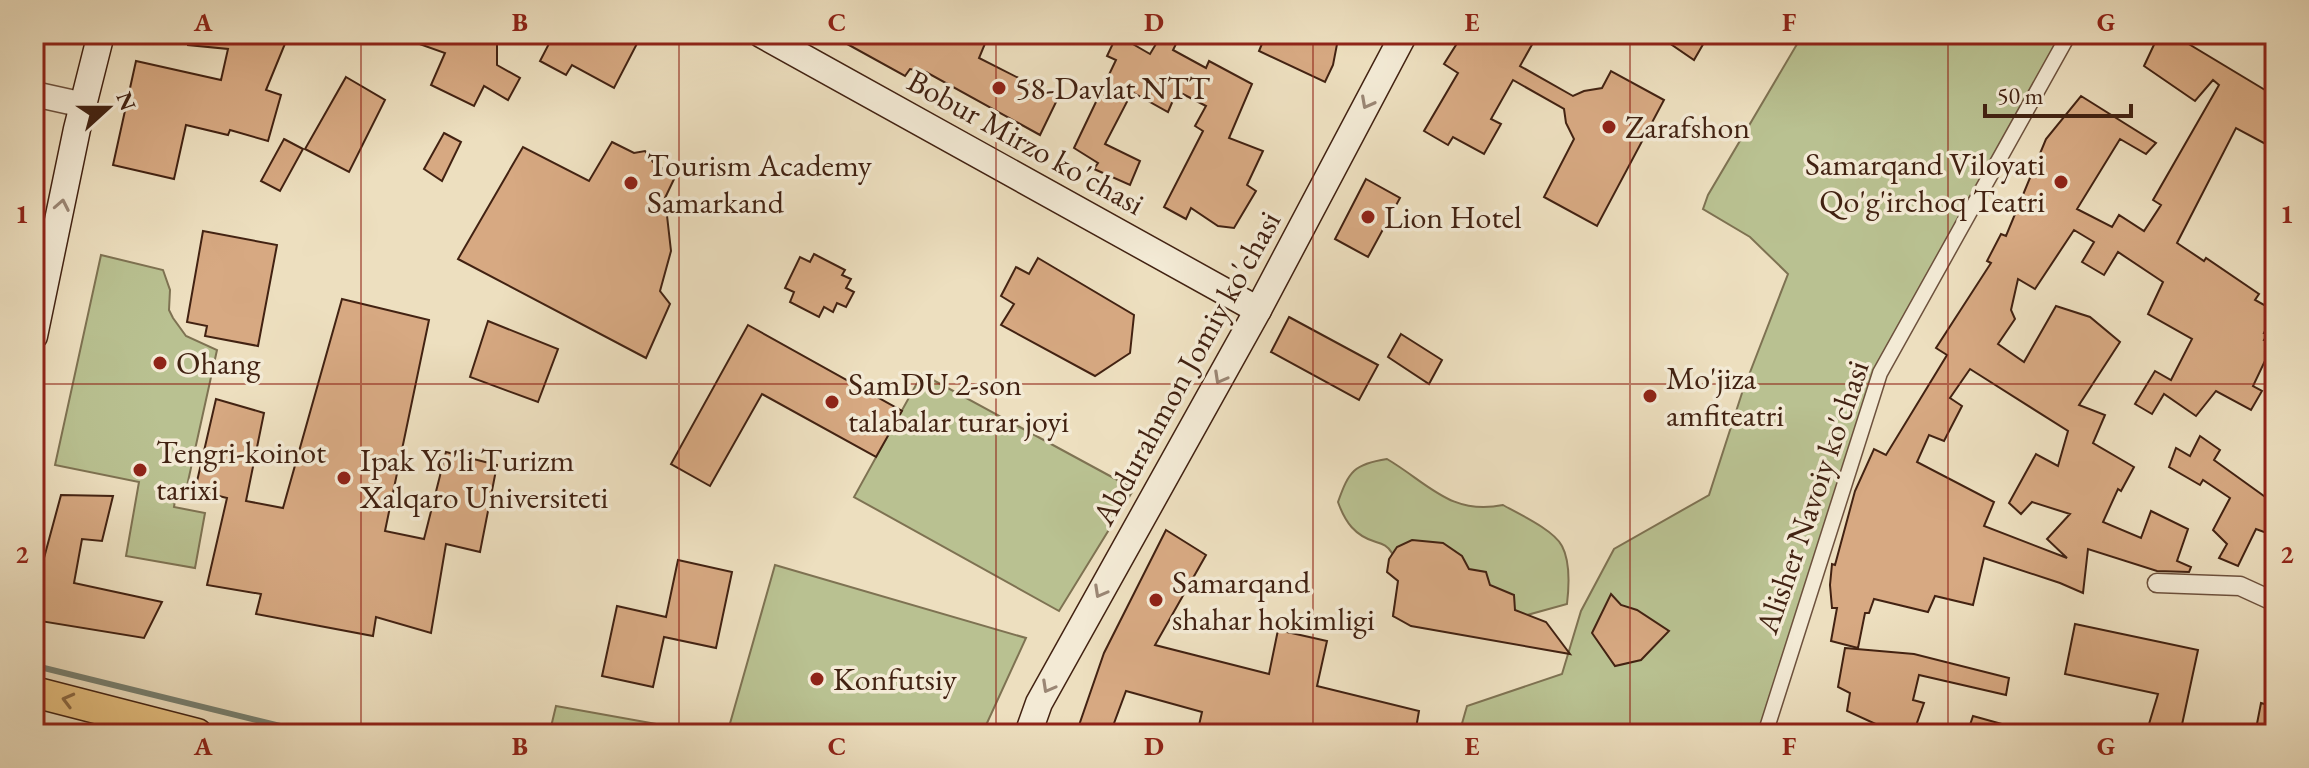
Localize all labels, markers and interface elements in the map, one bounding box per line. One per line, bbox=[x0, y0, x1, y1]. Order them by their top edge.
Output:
text: A bbox=[193, 5, 213, 39]
text: B bbox=[512, 5, 528, 39]
text: C bbox=[828, 5, 846, 39]
text: D bbox=[1144, 5, 1164, 39]
text: E bbox=[1465, 5, 1480, 39]
text: F bbox=[1782, 5, 1796, 39]
text: G bbox=[2097, 5, 2116, 39]
street label: Bobur Mirzo ko'chasi bbox=[900, 60, 1152, 225]
place label: 58-Davlat NTT bbox=[1015, 67, 1210, 109]
north arrow bbox=[68, 68, 148, 148]
scale bar bbox=[1985, 68, 2131, 118]
marker: 58-Davlat NTT bbox=[990, 79, 1008, 97]
text: 50 m bbox=[1997, 80, 2044, 111]
text: N bbox=[109, 88, 143, 115]
one-way arrow bbox=[1362, 95, 1377, 109]
place label: Zarafshon bbox=[1625, 106, 1750, 148]
marker: Zarafshon bbox=[1600, 118, 1618, 136]
place label: Samarqand Viloyati Qo'g'irchoq Teatri bbox=[1805, 143, 2045, 222]
place label: Tourism Academy Samarkand bbox=[647, 144, 873, 223]
marker: Samarqand Viloyati Qo'g'irchoq Teatri bbox=[2052, 173, 2070, 191]
marker: Tourism Academy Samarkand bbox=[622, 174, 640, 192]
place label: Lion Hotel bbox=[1384, 196, 1522, 238]
text: 1 bbox=[15, 197, 29, 231]
text: 1 bbox=[2280, 197, 2294, 231]
one-way arrow bbox=[53, 198, 70, 212]
street label: Abdurahmon Jomiy ko'chasi bbox=[1082, 203, 1290, 534]
marker: Lion Hotel bbox=[1359, 208, 1377, 226]
place label: Ohang bbox=[176, 342, 262, 384]
marker: Ohang bbox=[151, 354, 169, 372]
street label: Alisher Navoiy ko'chasi bbox=[1745, 355, 1879, 640]
place label: Mo'jiza amfiteatri bbox=[1666, 357, 1784, 436]
place label: SamDU 2-son talabalar turar joyi bbox=[848, 363, 1069, 442]
one-way arrow bbox=[1214, 369, 1230, 384]
marker: Mo'jiza amfiteatri bbox=[1641, 387, 1659, 405]
marker: SamDU 2-son talabalar turar joyi bbox=[823, 393, 841, 411]
place label: Tengri-koinot tarixi bbox=[156, 431, 326, 510]
place label: Ipak Yo'li Turizm Xalqaro Universiteti bbox=[359, 439, 608, 518]
marker: Tengri-koinot tarixi bbox=[131, 461, 149, 479]
marker: Ipak Yo'li Turizm Xalqaro Universiteti bbox=[335, 469, 353, 487]
text: 2 bbox=[15, 537, 29, 571]
text: 2 bbox=[2280, 537, 2294, 571]
place label: Samarqand shahar hokimligi bbox=[1172, 561, 1375, 640]
one-way arrow bbox=[1095, 584, 1110, 598]
marker: Samarqand shahar hokimligi bbox=[1147, 591, 1165, 609]
place label: Konfutsiy bbox=[833, 658, 958, 700]
marker: Konfutsiy bbox=[808, 670, 826, 688]
one-way arrow bbox=[1043, 679, 1058, 693]
one-way arrow bbox=[61, 693, 75, 710]
text: A bbox=[193, 729, 213, 763]
text: B bbox=[512, 729, 528, 763]
text: C bbox=[828, 729, 846, 763]
text: D bbox=[1144, 729, 1164, 763]
text: E bbox=[1465, 729, 1480, 763]
text: F bbox=[1782, 729, 1796, 763]
text: G bbox=[2097, 729, 2116, 763]

